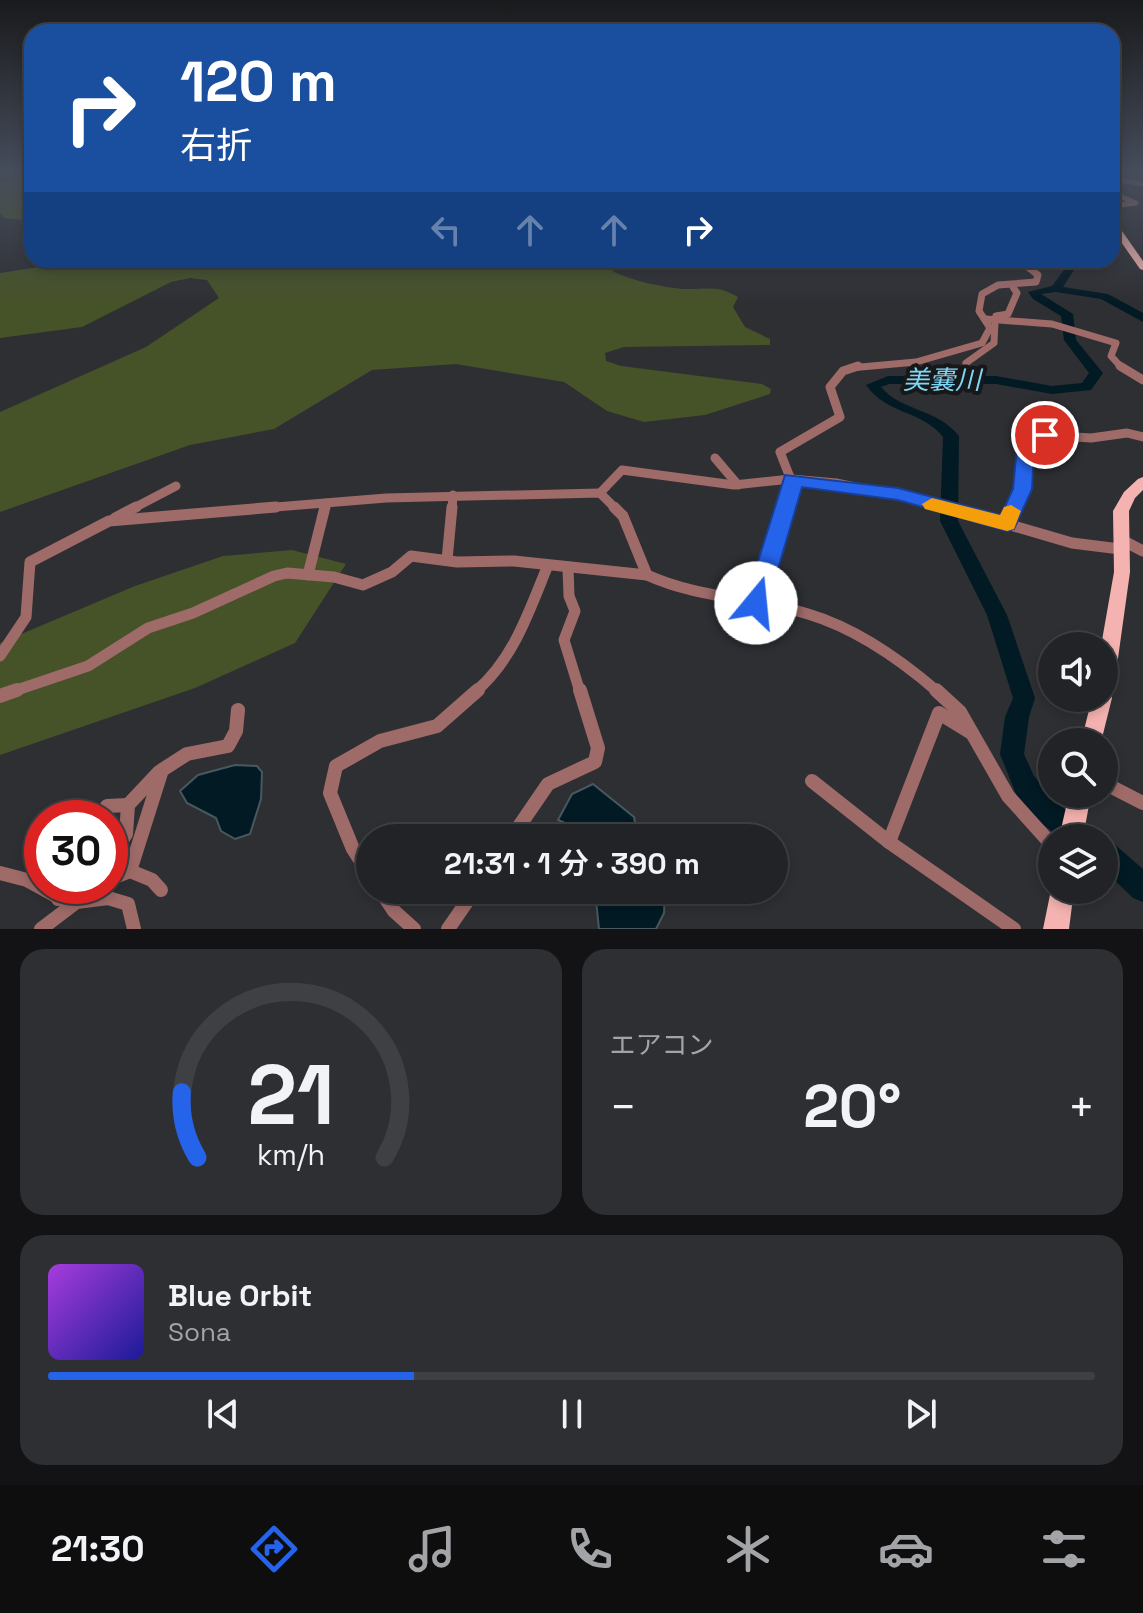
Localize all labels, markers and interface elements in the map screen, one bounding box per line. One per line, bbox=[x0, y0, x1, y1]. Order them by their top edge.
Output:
text: 120 m bbox=[180, 46, 337, 117]
icon: right bbox=[48, 56, 152, 160]
text: 右折 bbox=[180, 123, 252, 169]
icon: left bbox=[424, 208, 468, 252]
icon: ahead bbox=[508, 208, 552, 252]
icon: ahead bbox=[592, 208, 636, 252]
icon: right bbox=[676, 208, 720, 252]
water label: 美嚢川 bbox=[903, 363, 984, 397]
pin bbox=[1011, 401, 1079, 469]
icon: arrive bbox=[1023, 413, 1067, 457]
position arrow bbox=[714, 561, 798, 645]
map controls bbox=[1038, 632, 1118, 904]
button: sound bbox=[1038, 632, 1118, 712]
button: search bbox=[1038, 728, 1118, 808]
speed limit sign: 30 bbox=[24, 800, 128, 904]
button: layers bbox=[1038, 824, 1118, 904]
text: 21:31 · 1 分 · 390 m bbox=[444, 844, 700, 883]
text: エアコン bbox=[610, 1028, 714, 1062]
text: 21 bbox=[247, 1042, 334, 1148]
text: 20° bbox=[803, 1068, 901, 1145]
text: − bbox=[610, 1079, 637, 1135]
text: + bbox=[1068, 1079, 1095, 1135]
text: km/h bbox=[257, 1137, 325, 1173]
text: Blue Orbit bbox=[168, 1276, 312, 1315]
text: Sona bbox=[168, 1315, 231, 1349]
icon: previous bbox=[201, 1392, 245, 1436]
icon: pause bbox=[550, 1392, 594, 1436]
icon: next bbox=[899, 1392, 943, 1436]
icon: directions bbox=[246, 1521, 302, 1577]
icon: music bbox=[404, 1521, 460, 1577]
icon: phone bbox=[562, 1521, 618, 1577]
icon: climate bbox=[720, 1521, 776, 1577]
icon: car bbox=[878, 1521, 934, 1577]
icon: filters bbox=[1036, 1521, 1092, 1577]
text: 21:30 bbox=[51, 1526, 145, 1572]

